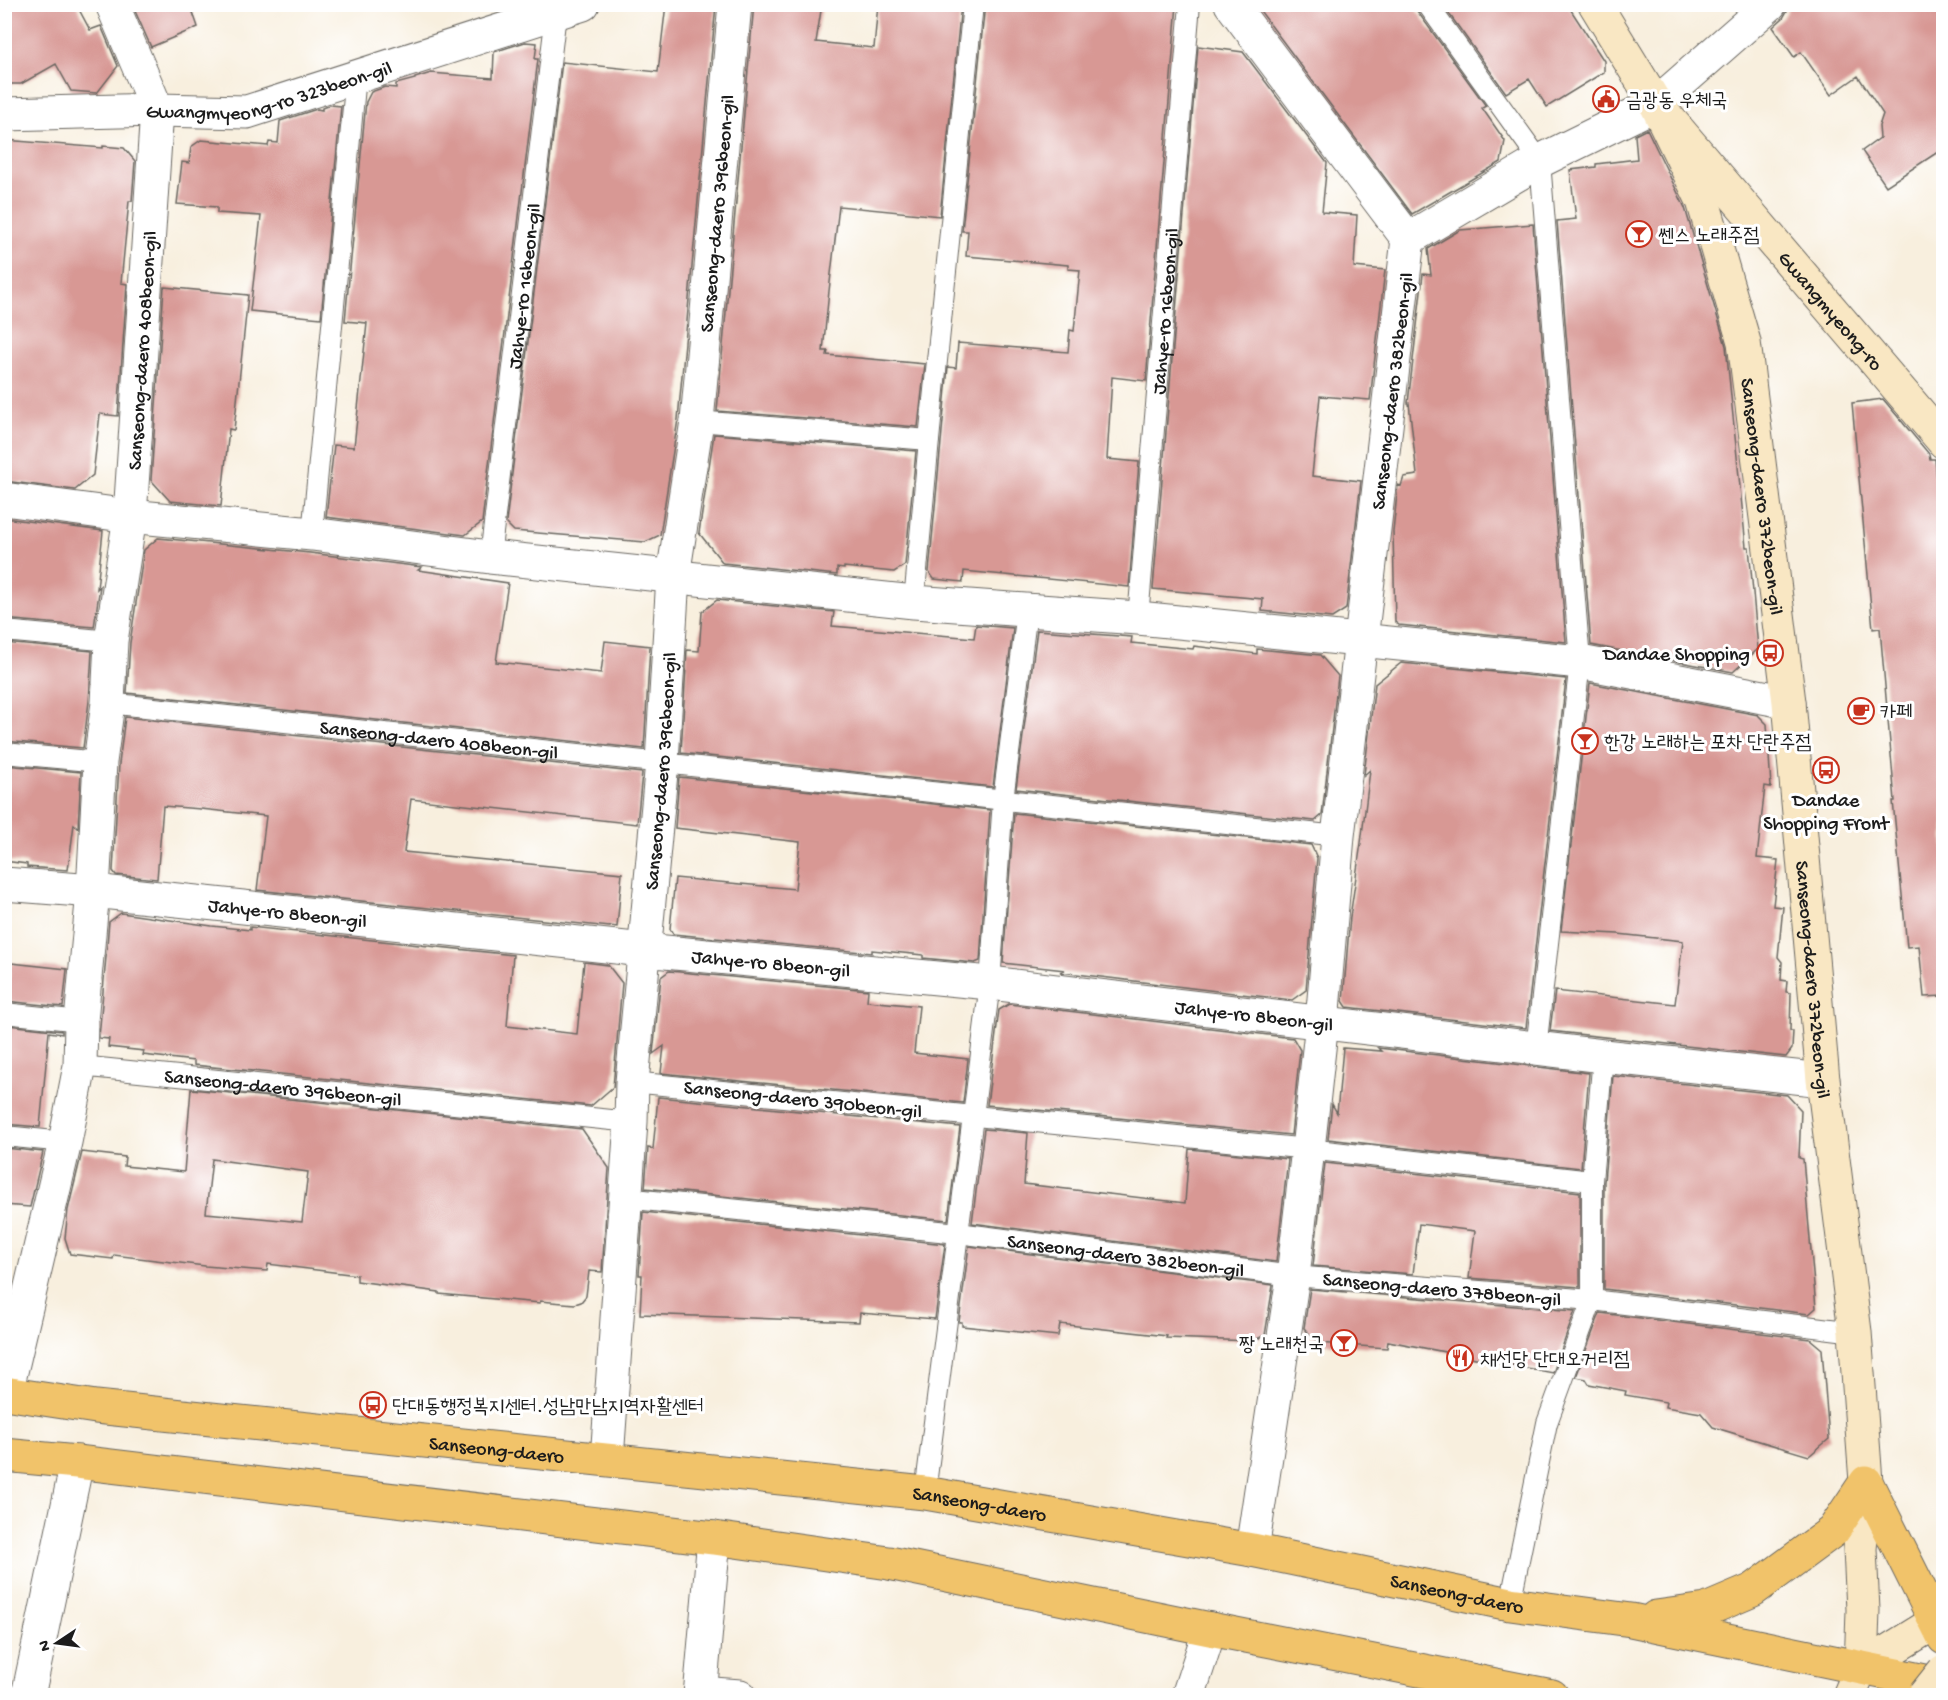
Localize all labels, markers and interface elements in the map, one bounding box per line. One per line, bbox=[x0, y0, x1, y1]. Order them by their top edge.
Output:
street label: Gwangmyeong-ro 323beon-gil bbox=[146, 58, 395, 127]
public building icon: 금광동 우체국 bbox=[1591, 84, 1621, 114]
place label: 금광동 우체국 bbox=[1626, 91, 1727, 114]
street label: Sanseong-daero 396beon-gil bbox=[697, 94, 742, 333]
street label: Jahye-ro 16beon-gil bbox=[505, 202, 548, 370]
bar icon: 쎈스 노래주점 bbox=[1624, 219, 1654, 249]
place label: 쎈스 노래주점 bbox=[1658, 226, 1759, 249]
street label: Jahye-ro 16beon-gil bbox=[1149, 227, 1186, 395]
street label: Sanseong-daero 408beon-gil bbox=[125, 230, 164, 471]
street label: Gwangmyeong-ro bbox=[1772, 248, 1886, 377]
street label: Sanseong-daero 382beon-gil bbox=[1369, 272, 1420, 511]
street label: Sanseong-daero 372beon-gil bbox=[1734, 377, 1786, 616]
bus stop icon: Dandae Shopping bbox=[1755, 638, 1785, 668]
place label: Dandae Shopping bbox=[1601, 645, 1750, 668]
street label: Sanseong-daero 396beon-gil bbox=[642, 652, 683, 891]
cafe icon: 카페 bbox=[1846, 696, 1876, 726]
place label: 카페 bbox=[1880, 703, 1912, 726]
street label: Sanseong-daero 408beon-gil bbox=[318, 718, 559, 767]
bar icon: 한강 노래하는 포차 단란주점 bbox=[1570, 726, 1600, 756]
place label: 한강 노래하는 포차 단란주점 bbox=[1604, 733, 1811, 756]
bus stop icon: Dandae Shopping Front bbox=[1811, 755, 1841, 785]
place label: Dandae Shopping Front bbox=[1763, 791, 1891, 837]
street label: Sanseong-daero 372beon-gil bbox=[1788, 860, 1833, 1100]
street label: Jahye-ro 8beon-gil bbox=[207, 895, 368, 935]
street label: Jahye-ro 8beon-gil bbox=[690, 947, 851, 985]
street label: Jahye-ro 8beon-gil bbox=[1173, 997, 1334, 1039]
street label: Sanseong-daero 396beon-gil bbox=[163, 1067, 402, 1114]
street label: Sanseong-daero 390beon-gil bbox=[682, 1078, 923, 1125]
street label: Sanseong-daero 382beon-gil bbox=[1005, 1231, 1245, 1285]
street label: Sanseong-daero 378beon-gil bbox=[1321, 1270, 1562, 1313]
bar icon: 짱 노래천국 bbox=[1329, 1328, 1359, 1358]
place label: 짱 노래천국 bbox=[1239, 1335, 1324, 1358]
restaurant icon: 채선당 단대오거리점 bbox=[1445, 1343, 1475, 1373]
place label: 채선당 단대오거리점 bbox=[1480, 1350, 1630, 1373]
bus stop icon: 단대동행정복지센터.성남만남지역자활센터 bbox=[358, 1390, 388, 1420]
place label: 단대동행정복지센터.성남만남지역자활센터 bbox=[392, 1396, 704, 1420]
street label: Sanseong-daero bbox=[428, 1434, 565, 1471]
street label: Sanseong-daero bbox=[911, 1484, 1048, 1529]
street label: Sanseong-daero bbox=[1388, 1571, 1525, 1621]
north arrow bbox=[27, 1613, 87, 1673]
text: N bbox=[35, 1638, 56, 1653]

